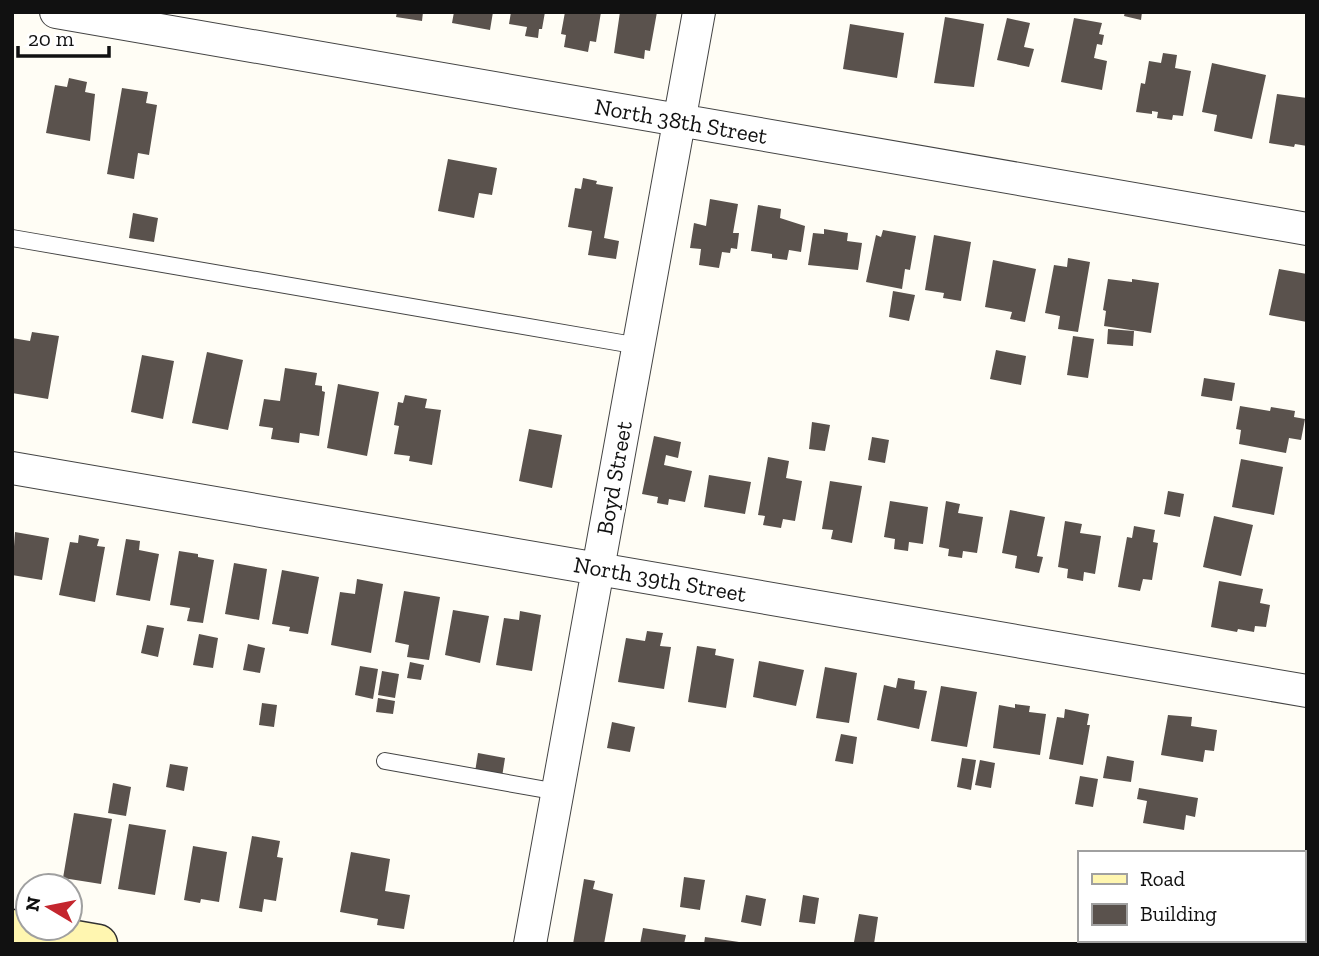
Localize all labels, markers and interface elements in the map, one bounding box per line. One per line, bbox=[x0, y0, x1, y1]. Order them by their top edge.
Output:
scale bar bbox=[18, 14, 108, 58]
text: 20 m bbox=[28, 26, 74, 51]
street label: North 38th Street bbox=[592, 92, 770, 150]
street label: Boyd Street bbox=[590, 418, 638, 537]
street label: North 39th Street bbox=[571, 550, 749, 608]
legend bbox=[1078, 851, 1305, 942]
text: Road bbox=[1140, 866, 1186, 891]
north arrow bbox=[14, 872, 84, 942]
text: N bbox=[20, 895, 45, 913]
text: Building bbox=[1140, 901, 1217, 926]

